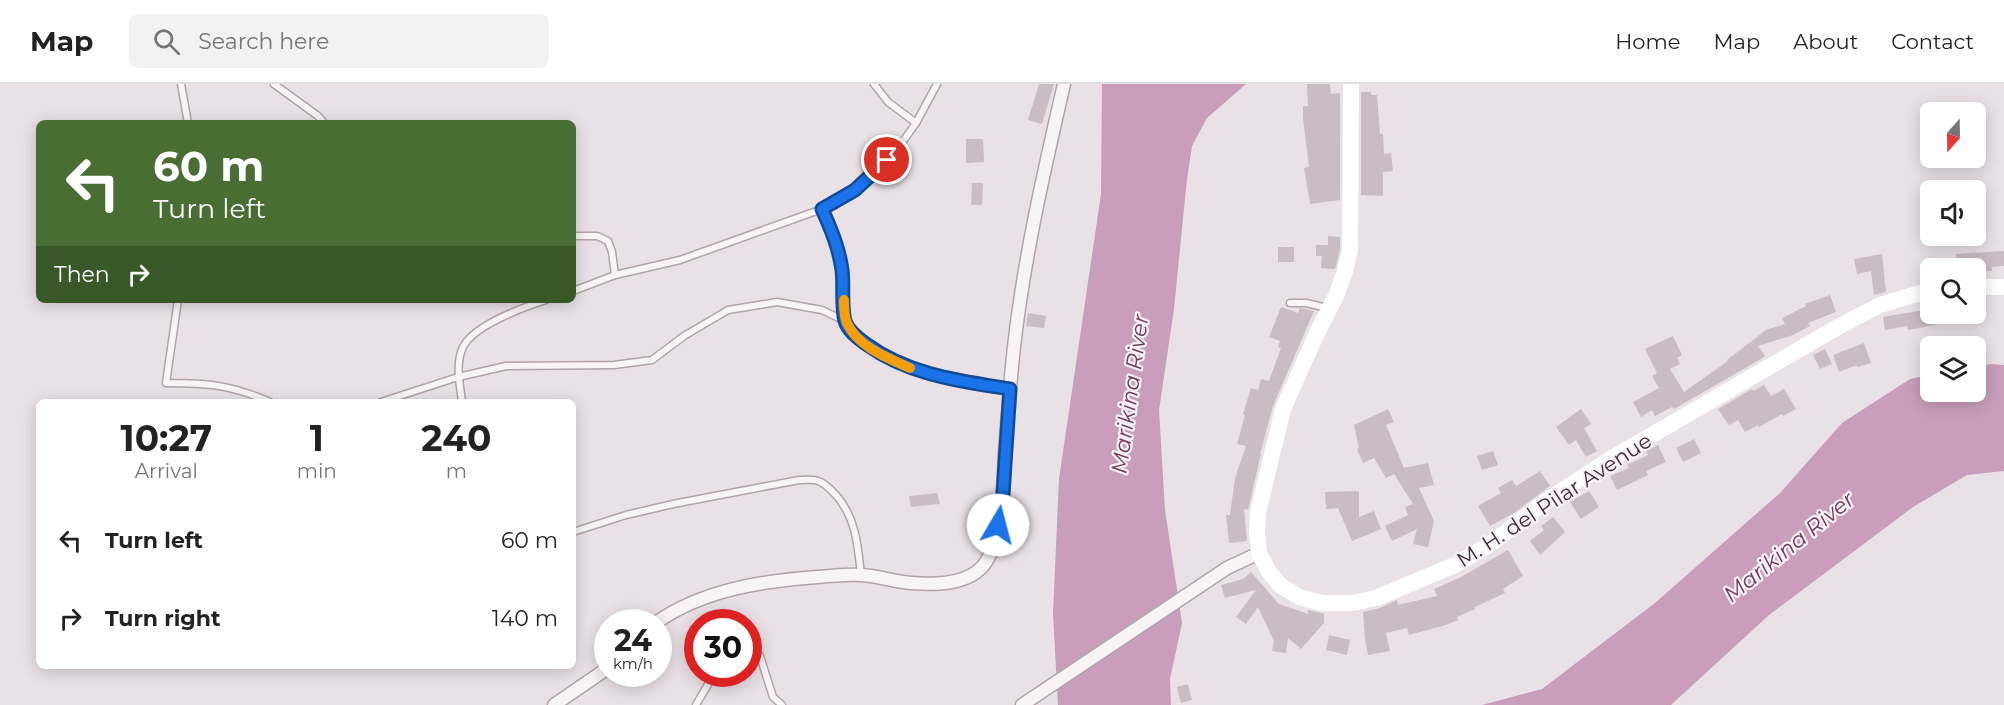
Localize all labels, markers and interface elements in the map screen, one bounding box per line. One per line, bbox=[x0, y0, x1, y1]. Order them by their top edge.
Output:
search box bbox=[129, 14, 549, 68]
text: Map bbox=[30, 24, 93, 58]
icon: search bbox=[150, 25, 183, 58]
text: Search here bbox=[198, 28, 329, 55]
text: Home bbox=[1615, 29, 1680, 54]
text: Map bbox=[1713, 29, 1760, 54]
text: About bbox=[1793, 29, 1858, 54]
text: Contact bbox=[1891, 29, 1974, 54]
north arrow bbox=[1920, 102, 1986, 168]
map controls bbox=[1920, 102, 1986, 402]
pin bbox=[861, 134, 912, 185]
text: 60 m bbox=[153, 140, 264, 192]
icon: arrive bbox=[870, 143, 903, 176]
icon: left bbox=[54, 144, 132, 222]
button: sound bbox=[1920, 180, 1986, 246]
text: Turn left bbox=[153, 192, 266, 225]
icon: right bbox=[122, 258, 155, 291]
button: search bbox=[1920, 258, 1986, 324]
text: Then bbox=[54, 261, 110, 288]
water label: Marikina River bbox=[1105, 311, 1155, 475]
button: layers bbox=[1920, 336, 1986, 402]
text: 10:27 bbox=[121, 416, 212, 460]
text: 1 bbox=[310, 416, 324, 460]
text: 240 bbox=[421, 416, 491, 460]
street label: M. H. del Pilar Avenue bbox=[1452, 428, 1656, 572]
text: Arrival bbox=[135, 459, 198, 483]
text: min bbox=[297, 459, 337, 483]
text: m bbox=[446, 459, 467, 483]
water label: Marikina River bbox=[1718, 485, 1861, 608]
position arrow bbox=[966, 493, 1030, 557]
icon: left bbox=[54, 524, 87, 557]
text: Turn left bbox=[105, 527, 203, 554]
text: 60 m bbox=[501, 527, 558, 554]
icon: right bbox=[54, 602, 87, 635]
text: Turn right bbox=[105, 605, 220, 632]
text: 140 m bbox=[492, 605, 558, 632]
speed limit sign: 30 bbox=[684, 609, 762, 687]
text: 24 bbox=[614, 622, 652, 659]
text: km/h bbox=[613, 654, 653, 673]

